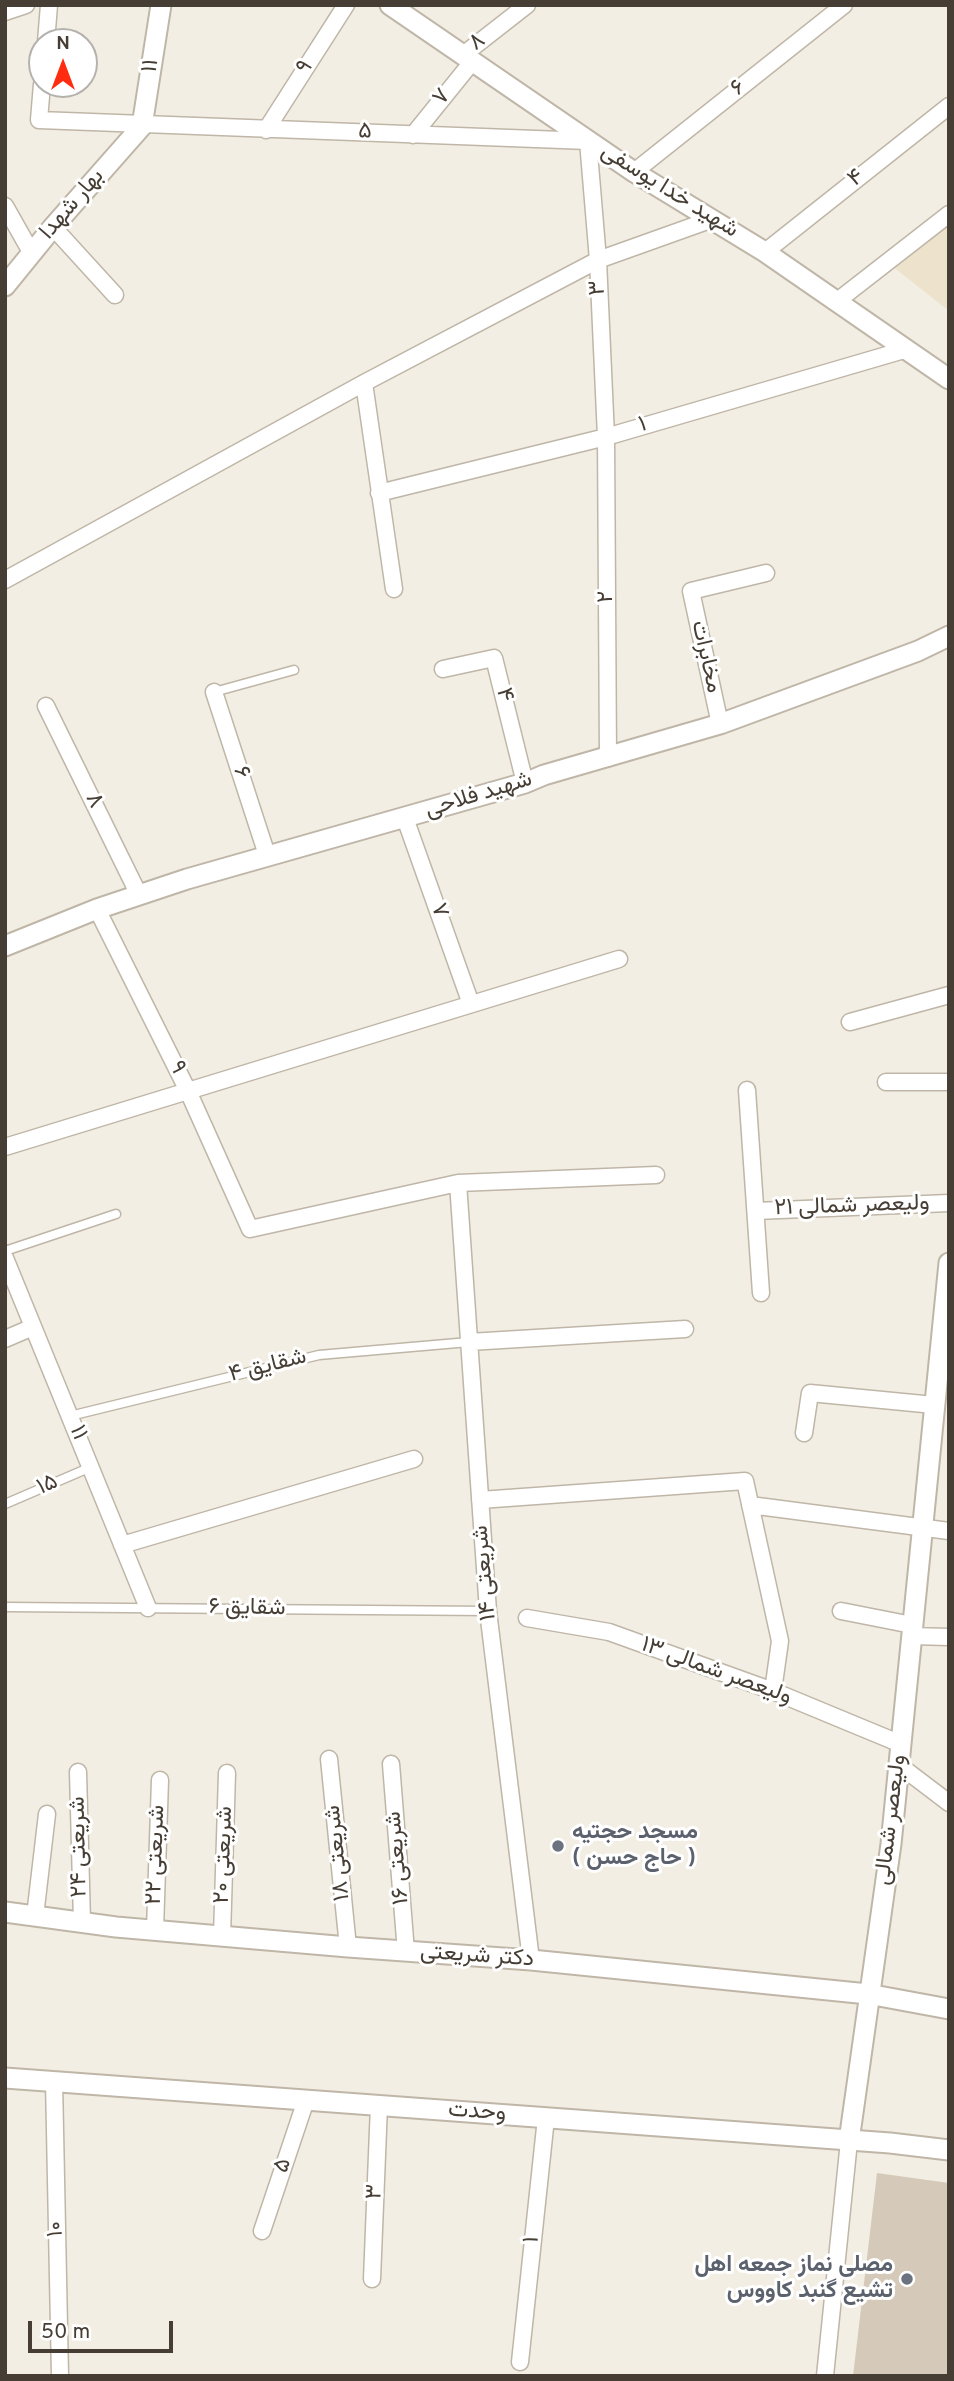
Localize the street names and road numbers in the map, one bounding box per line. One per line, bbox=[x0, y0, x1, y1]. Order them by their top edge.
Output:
street label: ۸ bbox=[464, 28, 492, 58]
street label: ۹ bbox=[291, 56, 321, 80]
street label: ۱۱ bbox=[137, 58, 167, 74]
street label: ۶ bbox=[726, 75, 752, 103]
street label: ۷ bbox=[428, 84, 458, 112]
street label: ۵ bbox=[358, 119, 372, 147]
street label: شهید خدا یوسفی bbox=[595, 139, 743, 245]
street label: بهار شهدا bbox=[35, 164, 111, 246]
street label: ۴ bbox=[843, 164, 871, 194]
street label: ۳ bbox=[585, 280, 613, 296]
street label: ۱ bbox=[636, 412, 650, 440]
street label: ۲ bbox=[593, 591, 621, 603]
street label: مخابرات bbox=[683, 618, 727, 696]
street label: ۴ bbox=[488, 685, 518, 705]
street label: ۶ bbox=[225, 763, 255, 783]
street label: شهید فلاحی bbox=[422, 767, 536, 825]
street label: ۸ bbox=[78, 789, 108, 813]
street label: ۷ bbox=[423, 900, 453, 922]
street label: ۹ bbox=[161, 1057, 191, 1079]
street label: ولیعصر شمالی ۲۱ bbox=[774, 1190, 930, 1224]
street label: شقایق ۴ bbox=[226, 1344, 310, 1390]
street label: ۱۱ bbox=[62, 1422, 92, 1444]
street label: ۱۵ bbox=[33, 1469, 63, 1503]
street label: شریعتی ۱۴ bbox=[468, 1524, 504, 1622]
street label: شقایق ۶ bbox=[208, 1595, 286, 1623]
street label: ولیعصر شمالی ۱۳ bbox=[637, 1632, 795, 1712]
street label: ولیعصر شمالی bbox=[870, 1753, 914, 1887]
street label: شریعتی ۲۴ bbox=[65, 1796, 95, 1898]
street label: شریعتی ۱۸ bbox=[320, 1804, 358, 1902]
street label: شریعتی ۲۲ bbox=[141, 1805, 173, 1905]
street label: شریعتی ۲۰ bbox=[210, 1806, 240, 1904]
street label: شریعتی ۱۶ bbox=[381, 1810, 417, 1906]
street label: دکتر شریعتی bbox=[419, 1939, 535, 1975]
street label: وحدت bbox=[447, 2097, 507, 2129]
street label: ۵ bbox=[269, 2155, 299, 2177]
street label: ۳ bbox=[362, 2184, 390, 2200]
street label: ۱۰ bbox=[43, 2221, 71, 2237]
street label: ۱ bbox=[519, 2235, 547, 2245]

